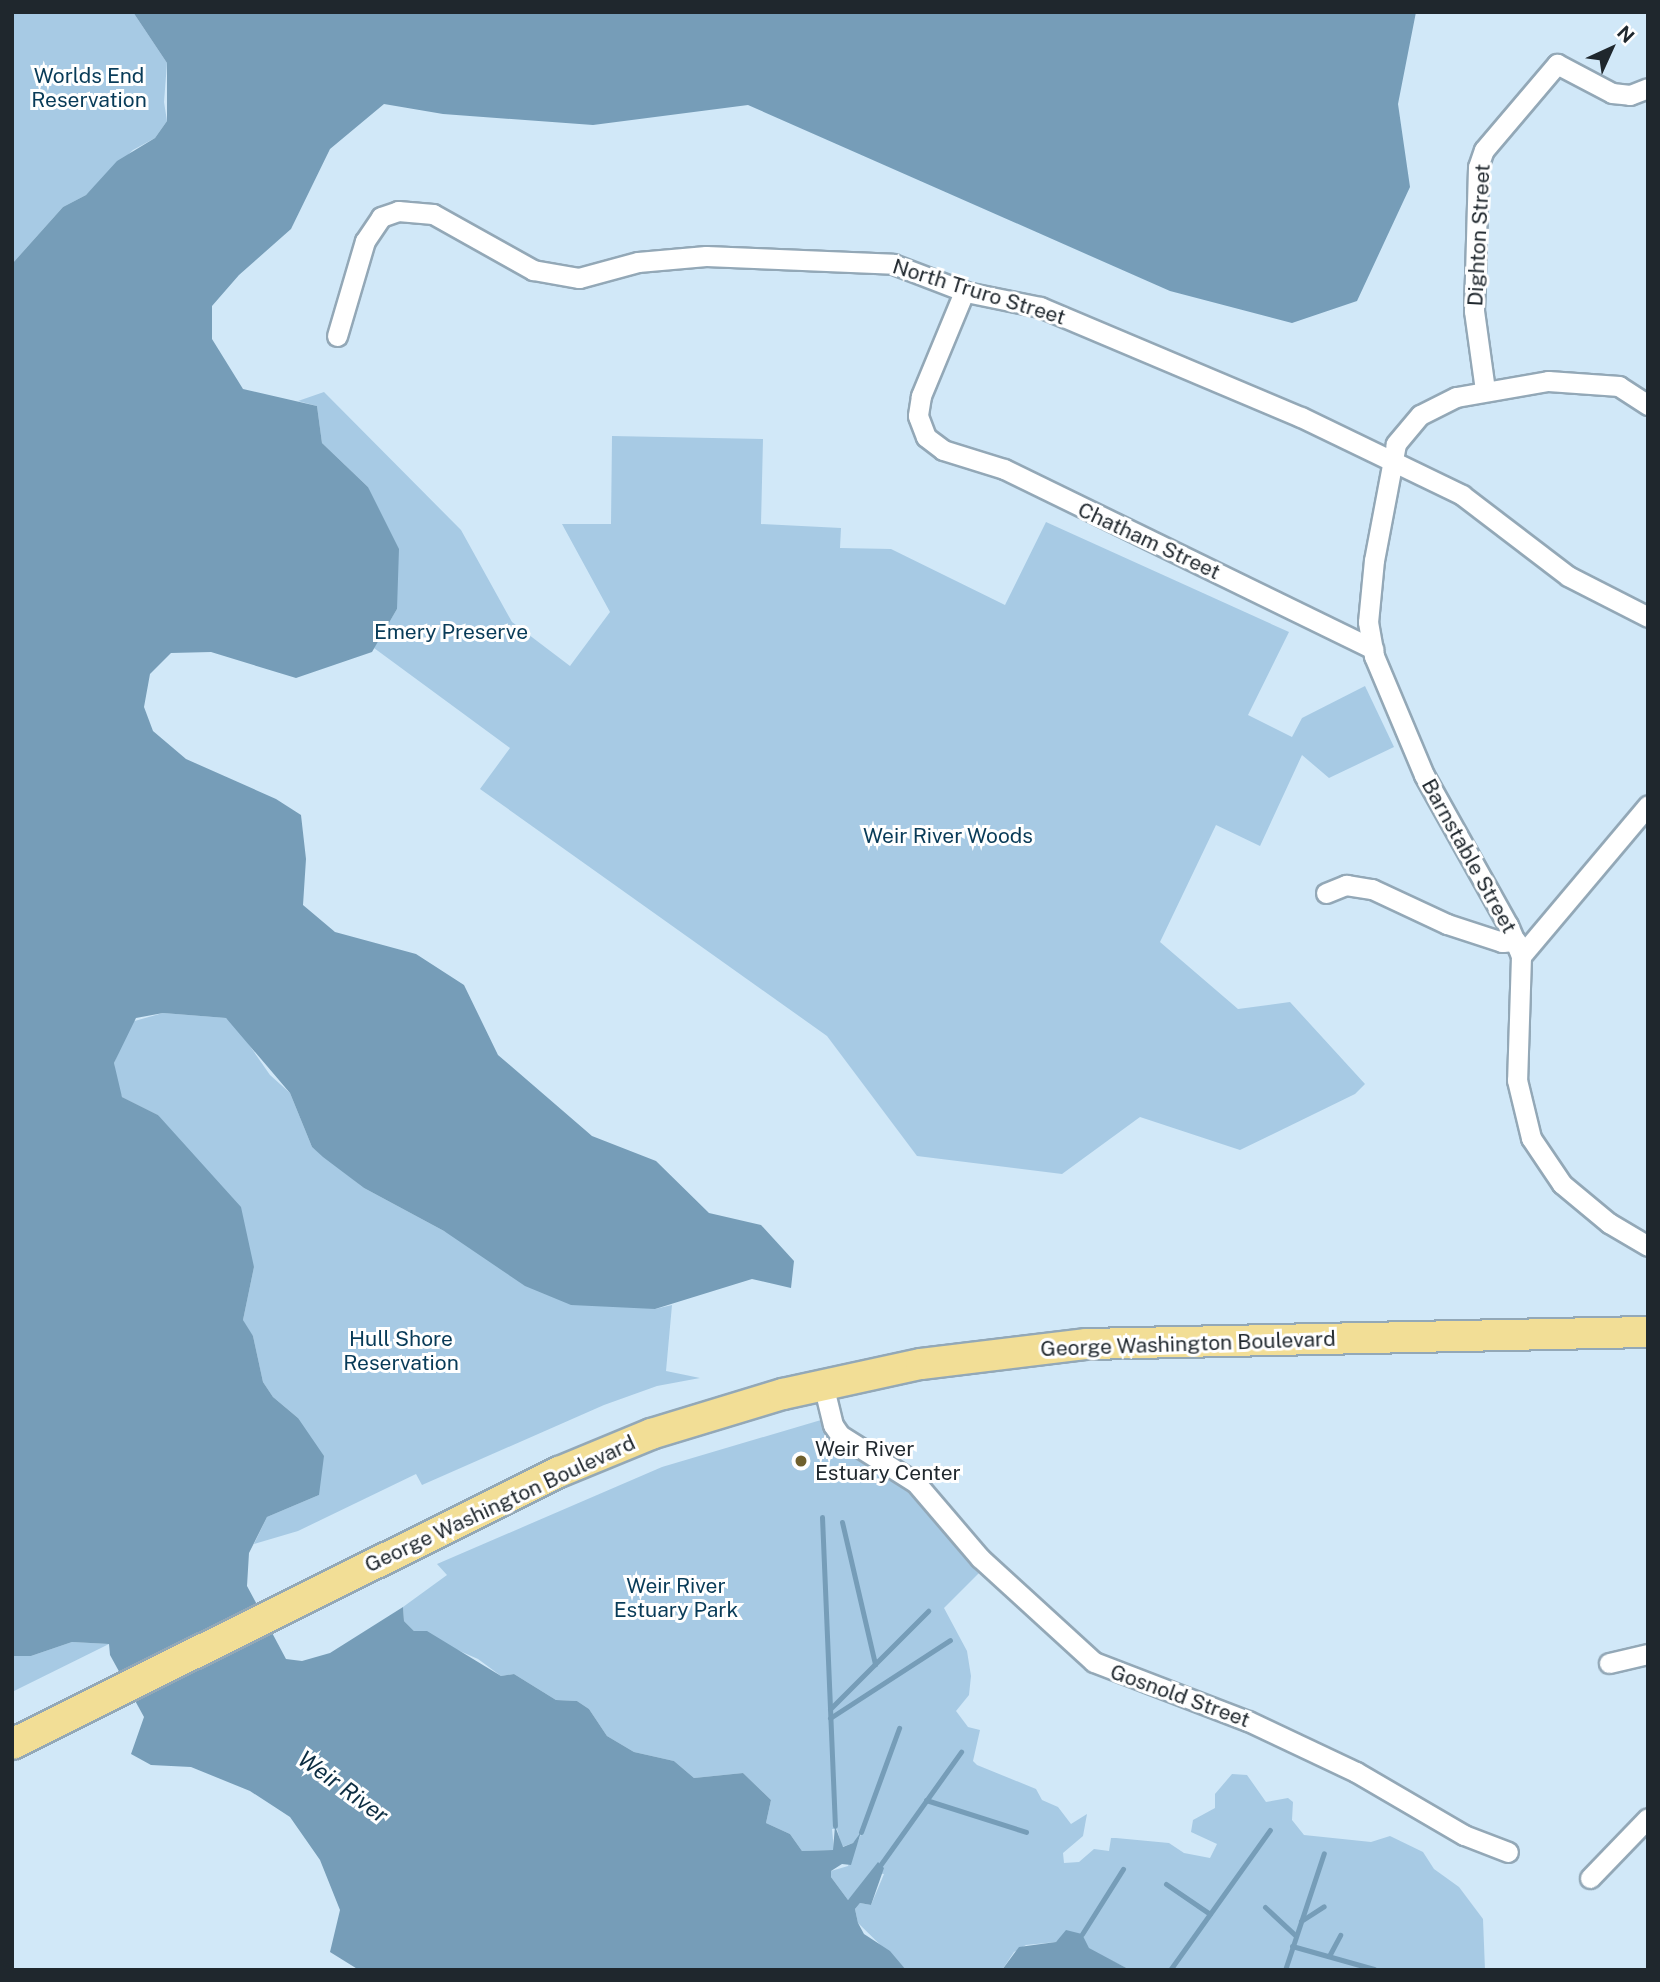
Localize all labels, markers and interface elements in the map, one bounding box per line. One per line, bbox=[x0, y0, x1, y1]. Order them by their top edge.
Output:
north arrow bbox=[1576, 14, 1646, 84]
text: N bbox=[1613, 21, 1639, 47]
park label: Worlds End Reservation bbox=[31, 63, 147, 113]
street label: Dighton Street bbox=[1463, 163, 1495, 307]
street label: North Truro Street bbox=[889, 254, 1069, 330]
street label: Chatham Street bbox=[1074, 497, 1224, 585]
park label: Emery Preserve bbox=[374, 619, 528, 645]
street label: Barnstable Street bbox=[1416, 774, 1522, 938]
park label: Weir River Woods bbox=[863, 823, 1033, 849]
park label: Hull Shore Reservation bbox=[343, 1326, 459, 1376]
street label: George Washington Boulevard bbox=[1040, 1326, 1336, 1362]
street label: George Washington Boulevard bbox=[361, 1430, 639, 1578]
place label: Weir River Estuary Center bbox=[815, 1436, 961, 1486]
marker: Weir River Estuary Center bbox=[793, 1453, 809, 1469]
park label: Weir River Estuary Park bbox=[614, 1573, 738, 1623]
street label: Gosnold Street bbox=[1107, 1659, 1253, 1733]
water label: Weir River bbox=[292, 1745, 394, 1829]

